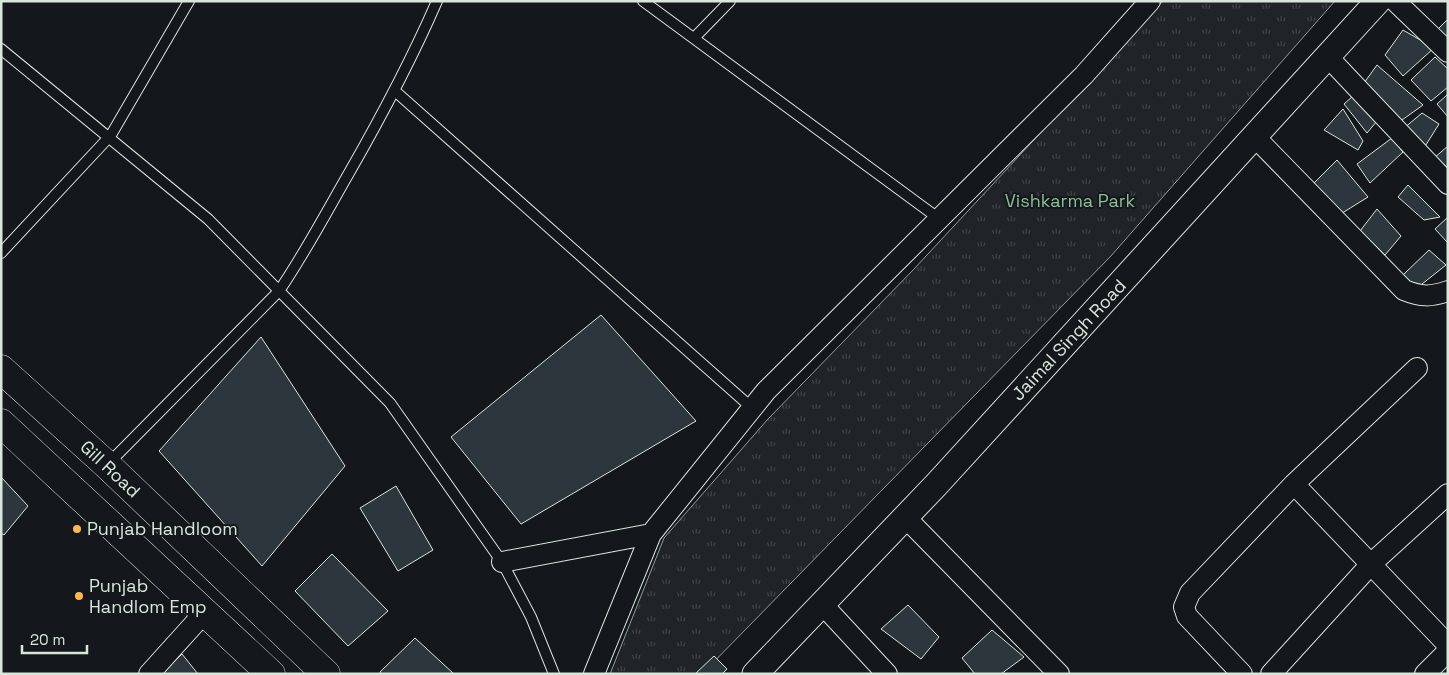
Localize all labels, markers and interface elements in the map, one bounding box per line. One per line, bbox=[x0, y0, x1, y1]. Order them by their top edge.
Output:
park label: Vishkarma Park bbox=[1005, 189, 1136, 212]
street label: Jaimal Singh Road bbox=[1006, 274, 1131, 405]
street label: Gill Road bbox=[75, 435, 145, 502]
place label: Punjab Handloom bbox=[87, 517, 238, 540]
marker: Punjab Handloom bbox=[71, 523, 83, 535]
place label: Punjab Handlom Emp bbox=[89, 574, 207, 618]
marker: Punjab Handlom Emp bbox=[73, 590, 85, 602]
scale bar bbox=[22, 622, 88, 654]
text: 20 m bbox=[30, 630, 65, 649]

